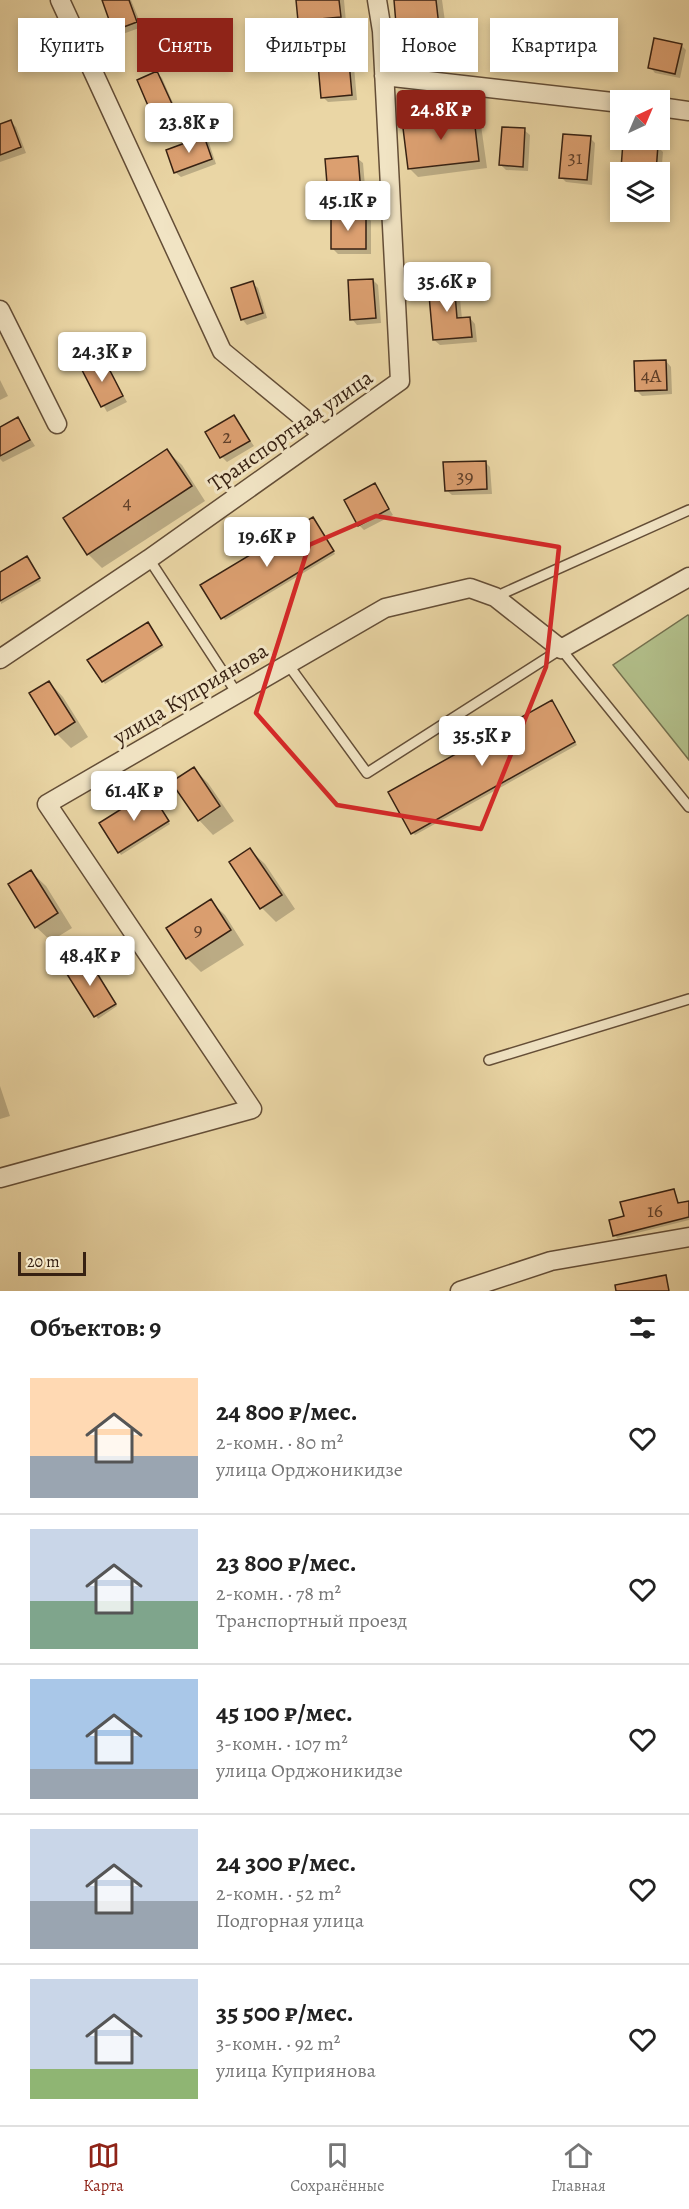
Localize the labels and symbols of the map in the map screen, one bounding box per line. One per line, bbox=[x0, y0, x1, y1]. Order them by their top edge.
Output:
pin: 24.8K ₽ bbox=[386, 90, 496, 141]
north arrow bbox=[610, 90, 670, 150]
pin: 23.8K ₽ bbox=[134, 103, 244, 154]
house number: 31 bbox=[567, 144, 583, 171]
pin: 45.1K ₽ bbox=[293, 181, 403, 232]
pin: 35.6K ₽ bbox=[392, 262, 502, 313]
pin: 24.3K ₽ bbox=[47, 332, 157, 383]
street label: Транспортная улица bbox=[202, 362, 380, 499]
house number: 4А bbox=[641, 362, 662, 389]
house number: 2 bbox=[222, 423, 232, 450]
house number: 39 bbox=[456, 463, 474, 490]
house number: 4 bbox=[122, 489, 132, 516]
pin: 19.6K ₽ bbox=[212, 517, 322, 568]
street label: улица Куприянова bbox=[107, 635, 274, 753]
pin: 35.5K ₽ bbox=[427, 716, 537, 767]
pin: 61.4K ₽ bbox=[79, 771, 189, 822]
house number: 9 bbox=[193, 916, 203, 943]
pin: 48.4K ₽ bbox=[35, 936, 145, 987]
house number: 16 bbox=[647, 1197, 663, 1224]
scale bar bbox=[18, 1249, 86, 1276]

